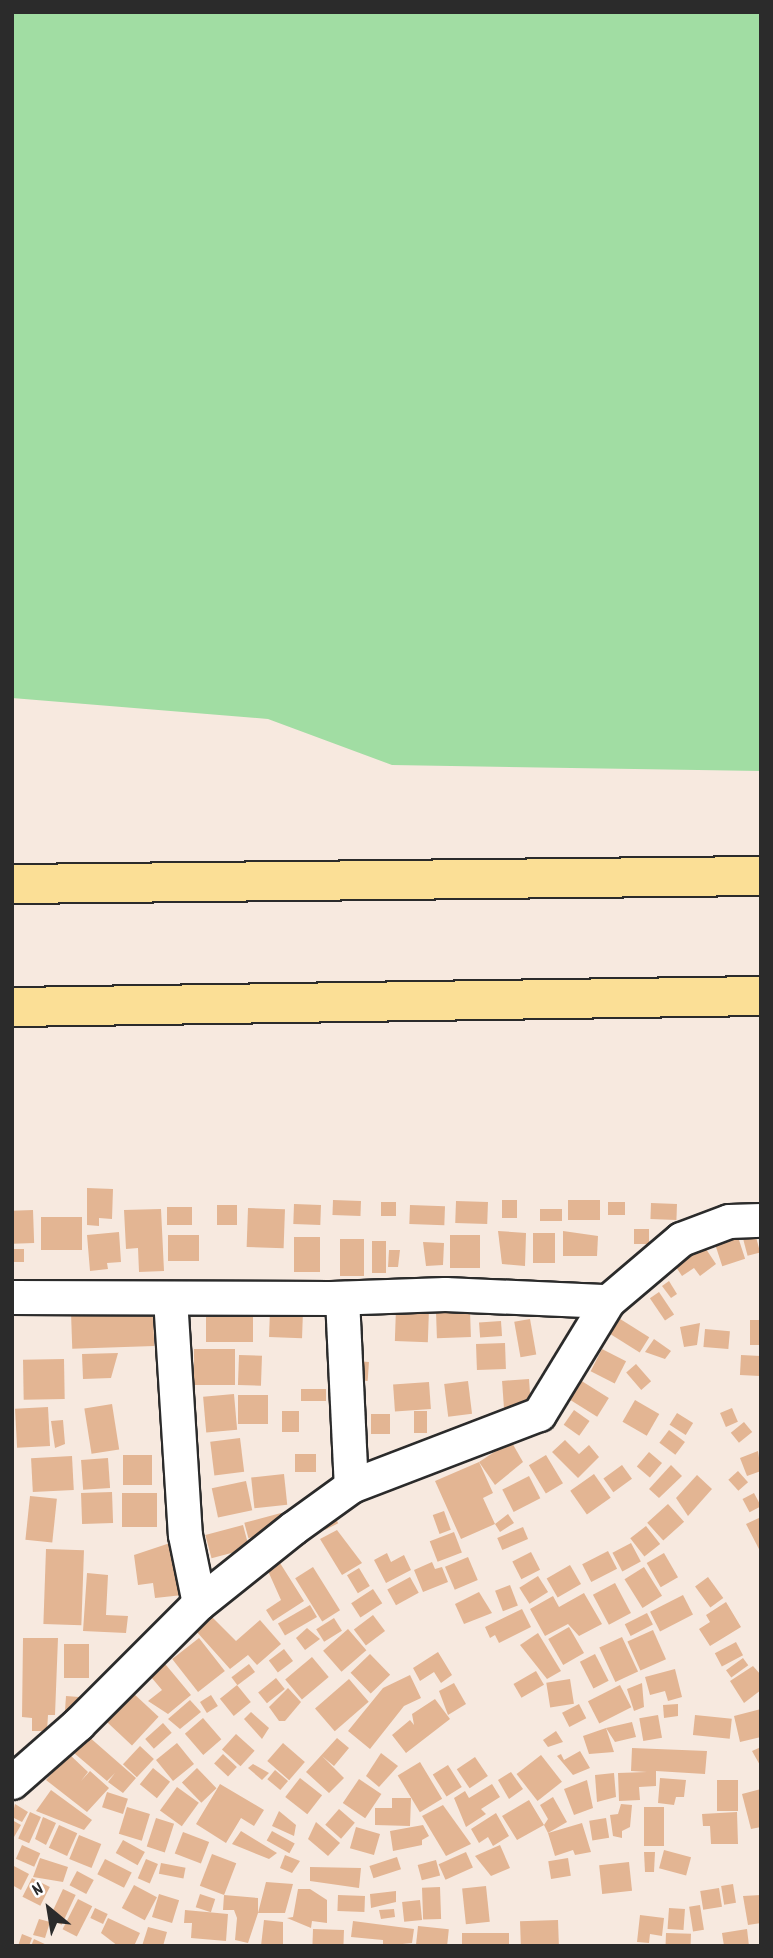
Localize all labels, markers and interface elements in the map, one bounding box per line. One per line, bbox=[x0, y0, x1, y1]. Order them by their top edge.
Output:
north arrow bbox=[14, 1874, 84, 1944]
text: N bbox=[27, 1876, 49, 1904]

